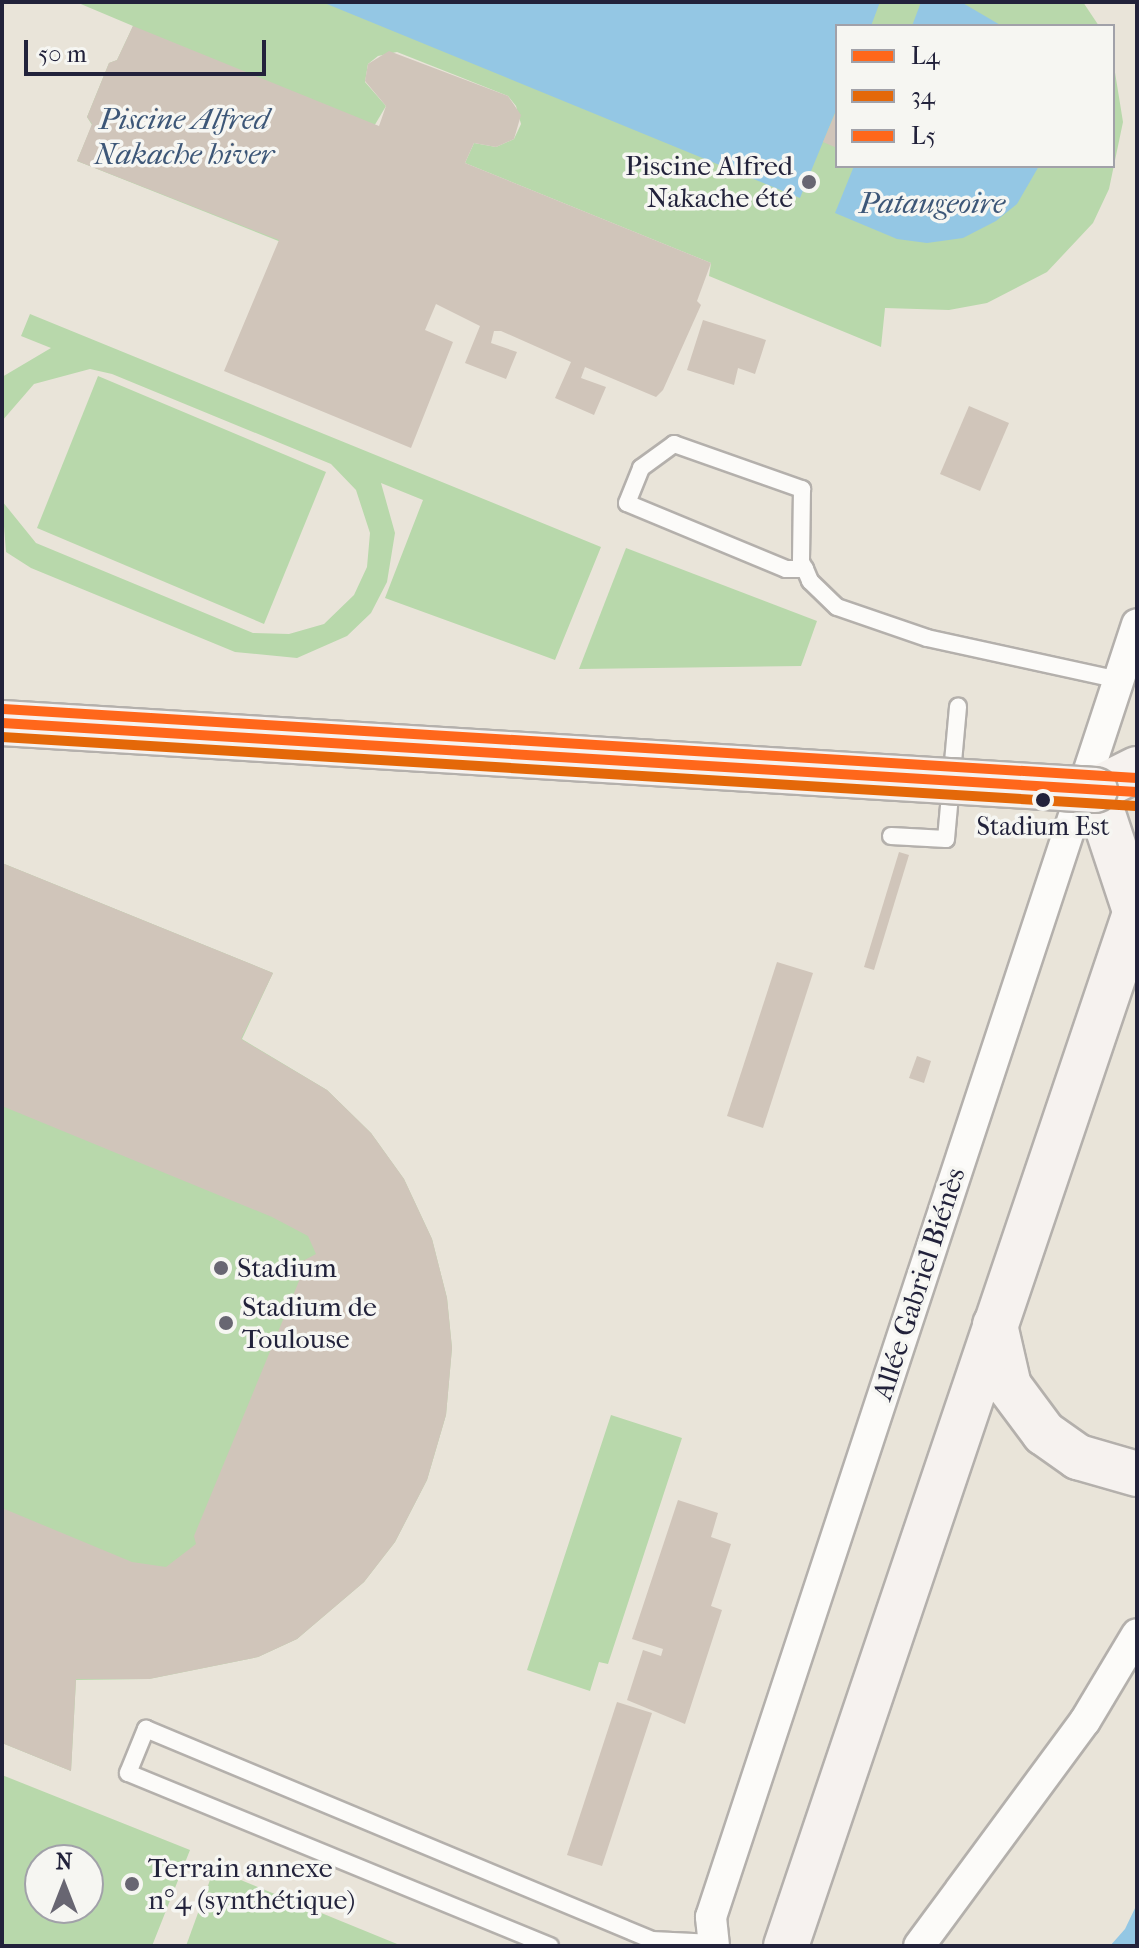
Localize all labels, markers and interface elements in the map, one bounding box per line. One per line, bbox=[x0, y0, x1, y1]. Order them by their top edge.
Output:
scale bar bbox=[28, 24, 270, 74]
legend bbox=[835, 24, 1115, 168]
text: 50 m bbox=[38, 40, 87, 68]
text: L4 bbox=[911, 42, 940, 70]
text: 34 bbox=[911, 82, 935, 110]
water label: Piscine Alfred Nakache hiver bbox=[94, 102, 274, 172]
text: L5 bbox=[911, 122, 936, 150]
place label: Piscine Alfred Nakache été bbox=[625, 149, 793, 215]
marker: Piscine Alfred Nakache été bbox=[800, 173, 818, 191]
water label: Pataugeoire bbox=[859, 186, 1005, 222]
marker: Stadium Est bbox=[1035, 792, 1051, 808]
place label: Stadium Est bbox=[976, 811, 1110, 843]
street label: Allée Gabriel Biénès bbox=[866, 1164, 972, 1404]
place label: Stadium bbox=[237, 1251, 337, 1285]
marker: Stadium bbox=[212, 1259, 230, 1277]
place label: Stadium de Toulouse bbox=[242, 1290, 377, 1356]
marker: Stadium de Toulouse bbox=[217, 1314, 235, 1332]
north arrow bbox=[24, 1844, 104, 1924]
text: N bbox=[56, 1849, 72, 1875]
place label: Terrain annexe n°4 (synthétique) bbox=[148, 1851, 355, 1917]
marker: Terrain annexe n°4 (synthétique) bbox=[123, 1875, 141, 1893]

